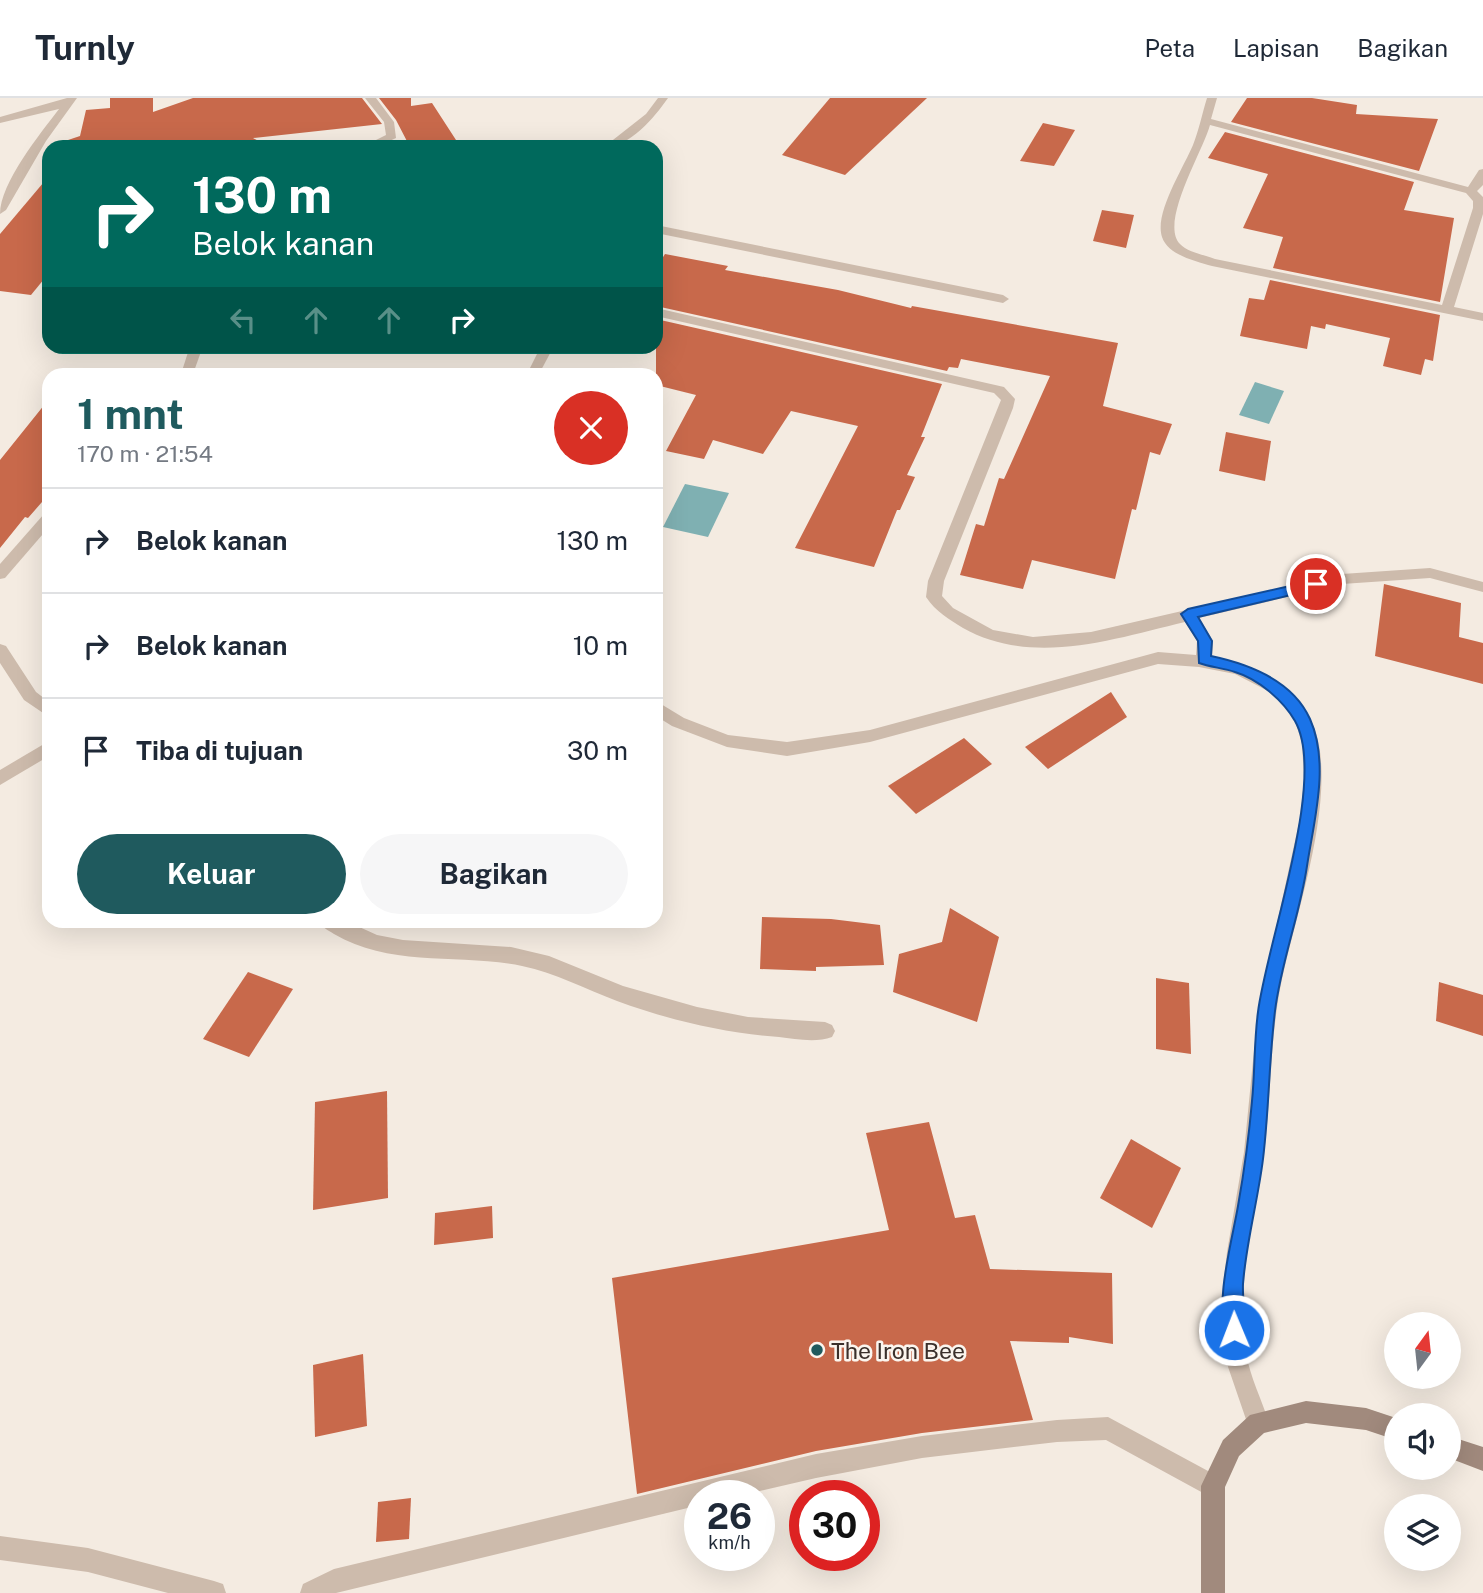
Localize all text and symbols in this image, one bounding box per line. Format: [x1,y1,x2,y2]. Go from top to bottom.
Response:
text: Turnly [35,29,135,67]
text: Peta [1144,34,1195,62]
text: Lapisan [1233,34,1319,62]
text: Bagikan [1357,34,1448,62]
text: 130 m [192,166,332,224]
icon: right [77,168,168,259]
text: Belok kanan [192,225,374,262]
icon: left [224,301,262,339]
icon: ahead [297,301,335,339]
icon: ahead [370,301,408,339]
icon: right [443,301,481,339]
text: 1 mnt [77,389,184,438]
button: close [554,391,628,465]
text: 170 m · 21:54 [77,440,213,467]
icon: right [77,522,115,560]
text: Belok kanan [136,525,287,556]
text: 130 m [556,525,628,556]
pin [1286,554,1346,614]
icon: arrive [1297,565,1335,603]
icon: right [77,627,115,665]
text: Belok kanan [136,630,287,661]
text: 10 m [573,630,628,661]
icon: arrive [77,732,115,770]
text: Tiba di tujuan [136,735,303,766]
text: 30 m [567,735,628,766]
button: Keluar [77,834,346,914]
button: Bagikan [360,834,628,914]
position arrow [1197,1293,1271,1367]
north arrow [1384,1312,1461,1390]
map controls [1384,1312,1461,1571]
place label: The Iron Bee [831,1337,965,1364]
marker: The Iron Bee [809,1342,825,1358]
button: sound [1384,1403,1461,1480]
speed limit sign: 30 [789,1480,880,1571]
button: layers [1384,1494,1461,1571]
text: 26 [707,1496,752,1537]
text: km/h [708,1532,751,1553]

